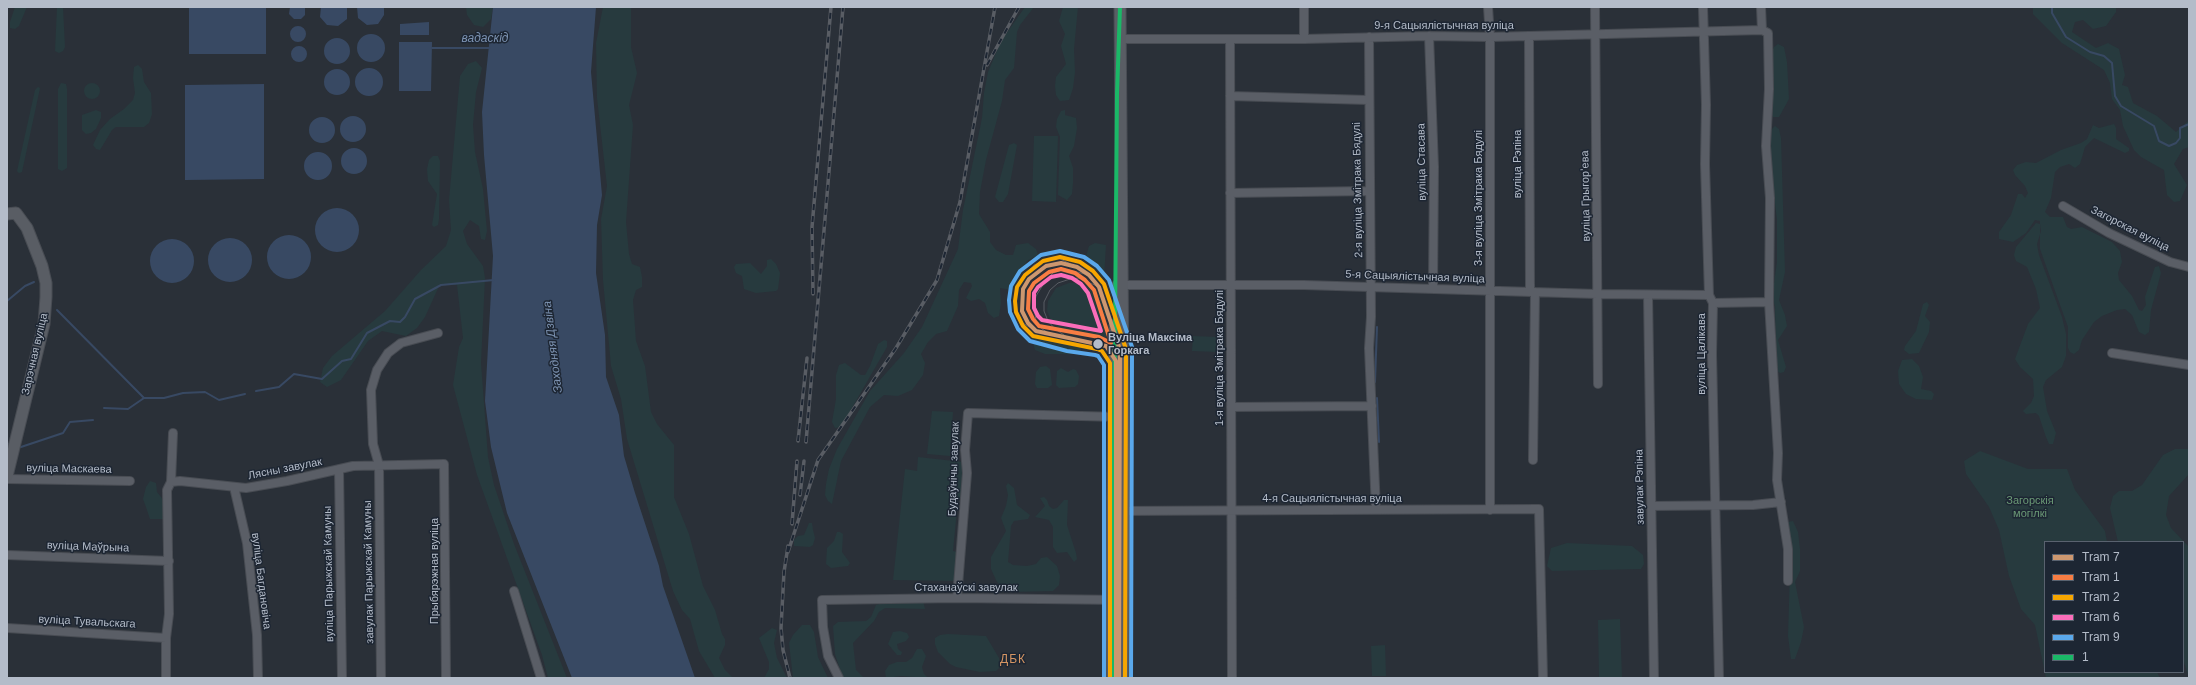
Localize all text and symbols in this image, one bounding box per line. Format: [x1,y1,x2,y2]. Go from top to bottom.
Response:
street label: 9-я Сацыялістычная вуліца [1374,19,1514,33]
water label: вадаскід [462,32,508,46]
street label: 2-я вуліца Змітрака Бядулі [1350,122,1366,258]
street label: вуліца Стасава [1415,123,1429,201]
street label: 3-я вуліца Змітрака Бядулі [1472,130,1486,266]
street label: вуліца Рэпіна [1511,130,1525,198]
street label: вуліца Грыгорʼева [1579,150,1593,242]
street label: Загорская вуліца [2088,203,2172,255]
street label: 5-я Сацыялістычная вуліца [1345,268,1485,286]
street label: 1-я вуліца Змітрака Бядулі [1213,290,1227,426]
water label: Заходняя Дзвіна [540,300,566,394]
street label: Зарэчная вуліца [19,312,51,396]
street label: вуліца Цалікава [1695,313,1709,395]
place label: Вуліца Максіма Горкага [1108,331,1192,357]
marker: Вуліца Максіма Горкага [1091,337,1105,351]
street label: Будаўнічы завулак [946,421,962,517]
street label: завулак Рэпіна [1633,449,1647,525]
street label: Лясны завулак [247,455,323,483]
street label: вуліца Маскаева [26,462,112,476]
street label: 4-я Сацыялістычная вуліца [1262,492,1402,506]
park label: Загорскія могілкі [2006,494,2054,520]
street label: завулак Парыжскай Камуны [361,500,377,644]
street label: вуліца Парыжскай Камуны [321,506,337,642]
street label: Прыбярэжная вуліца [428,518,442,624]
street label: вуліца Багдановіча [249,532,273,630]
street label: вуліца Маўрына [47,539,129,555]
legend [2044,541,2184,673]
text: Tram 7 [2082,550,2120,564]
text: Tram 1 [2082,570,2120,584]
street label: Стаханаўскі завулак [914,581,1018,595]
text: Tram 2 [2082,590,2120,604]
text: Tram 6 [2082,610,2120,624]
street label: вуліца Тувальскага [38,613,136,631]
text: Tram 9 [2082,630,2120,644]
text: 1 [2082,650,2089,664]
district label: ДБК [1000,653,1026,667]

